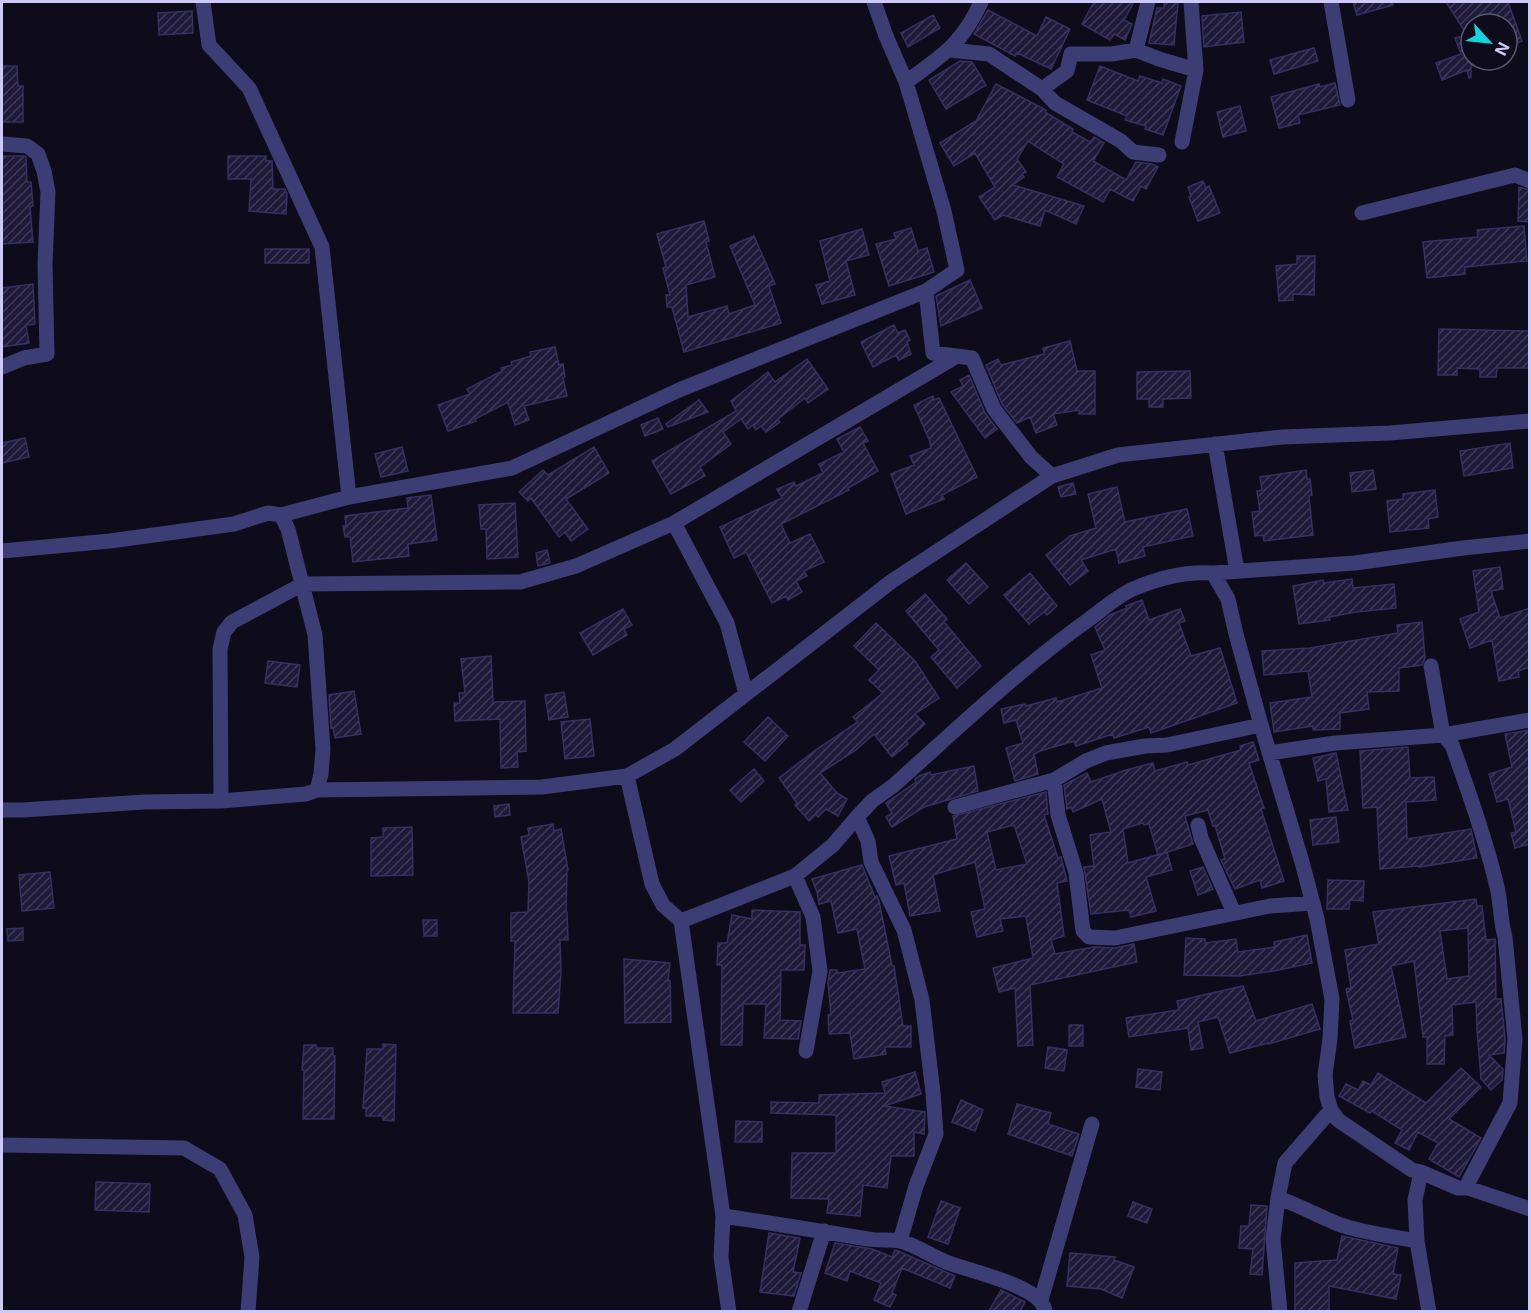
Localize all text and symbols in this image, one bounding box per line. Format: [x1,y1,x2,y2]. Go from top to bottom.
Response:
north arrow [1459,12,1519,72]
text: N [1491,39,1514,59]

